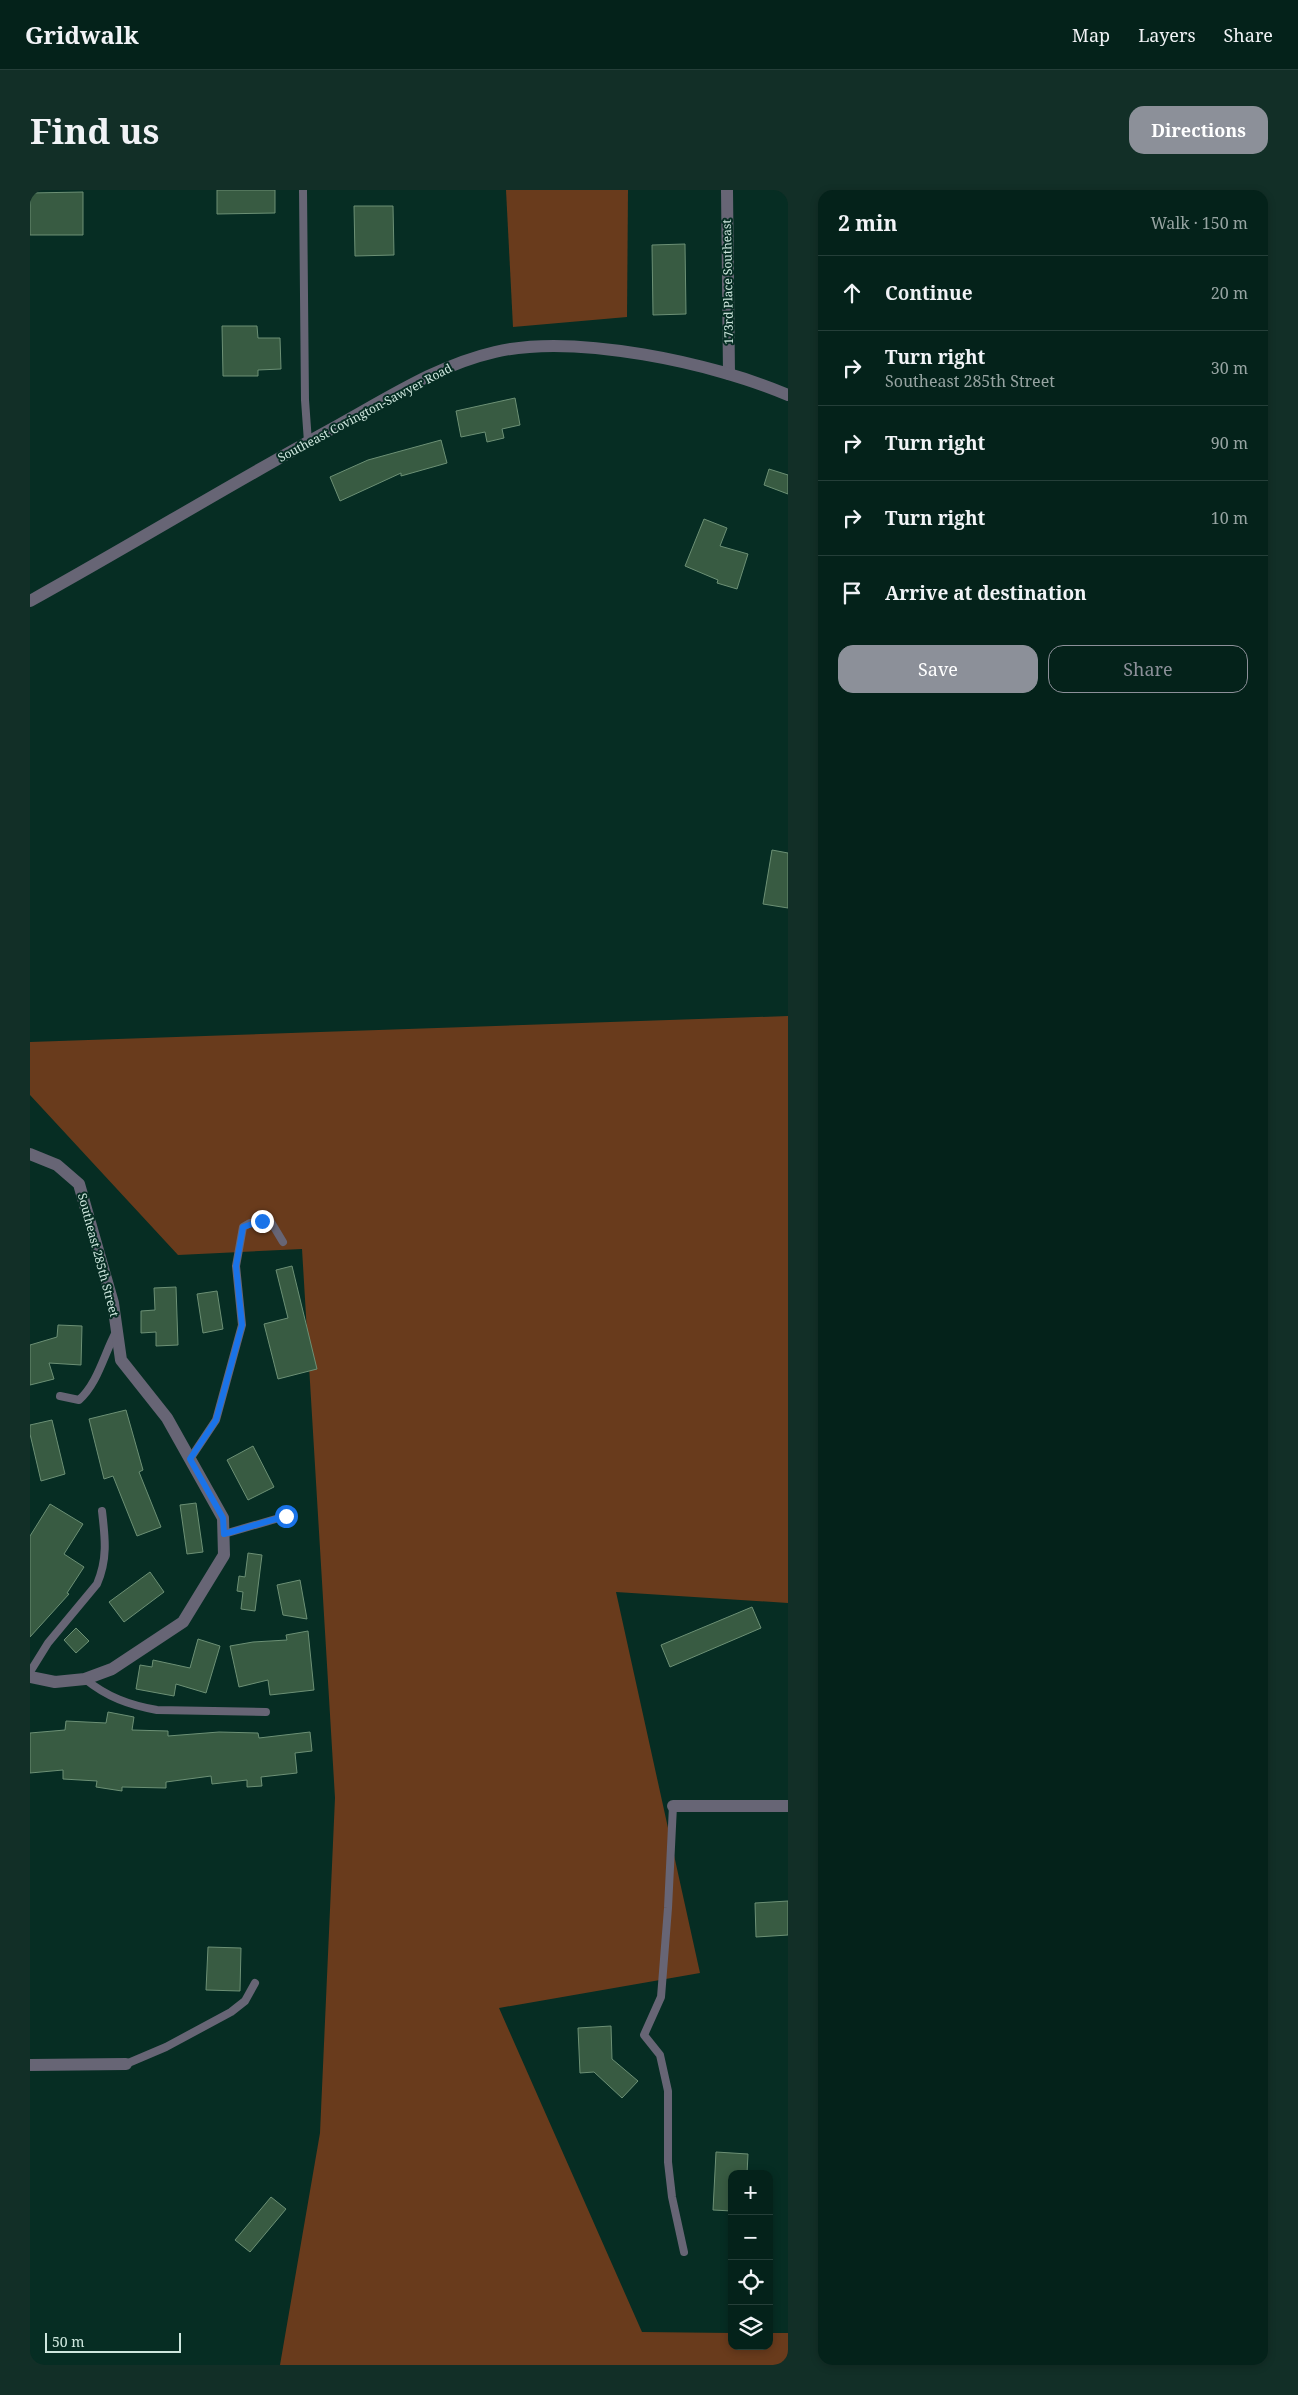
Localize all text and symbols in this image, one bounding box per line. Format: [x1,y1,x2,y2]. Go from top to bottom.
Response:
text: Gridwalk [25,18,139,51]
text: Map [1072,23,1110,47]
text: Layers [1138,23,1196,47]
text: Share [1224,23,1273,47]
button: Directions [1129,106,1268,154]
text: Find us [30,107,159,154]
text: 2 min [838,209,897,237]
text: Walk · 150 m [1151,212,1248,234]
street label: 173rd Place Southeast [718,219,737,345]
icon: ahead [838,279,866,307]
text: Continue [885,280,973,306]
text: 20 m [1211,282,1248,304]
text: Turn right [885,344,985,370]
icon: right [838,354,866,382]
text: 30 m [1211,357,1248,379]
street label: Southeast Covington-Sawyer Road [275,359,456,466]
text: Southeast 285th Street [885,370,1055,392]
icon: right [838,429,866,457]
text: Turn right [885,430,985,456]
text: 90 m [1211,432,1248,454]
icon: right [838,504,866,532]
text: Turn right [885,505,985,531]
text: 10 m [1211,507,1248,529]
icon: arrive [838,579,866,607]
text: Arrive at destination [885,580,1087,606]
button: Save [838,645,1038,693]
button: Share [1048,645,1248,693]
street label: Southeast 285th Street [74,1191,123,1319]
route end [251,1210,274,1233]
route start [275,1505,298,1528]
map controls [728,2170,773,2350]
button: + [728,2170,773,2215]
button: − [728,2215,773,2260]
button: locate [728,2260,773,2305]
button: layers [728,2305,773,2350]
scale bar [45,2330,181,2353]
text: 50 m [52,2332,85,2351]

